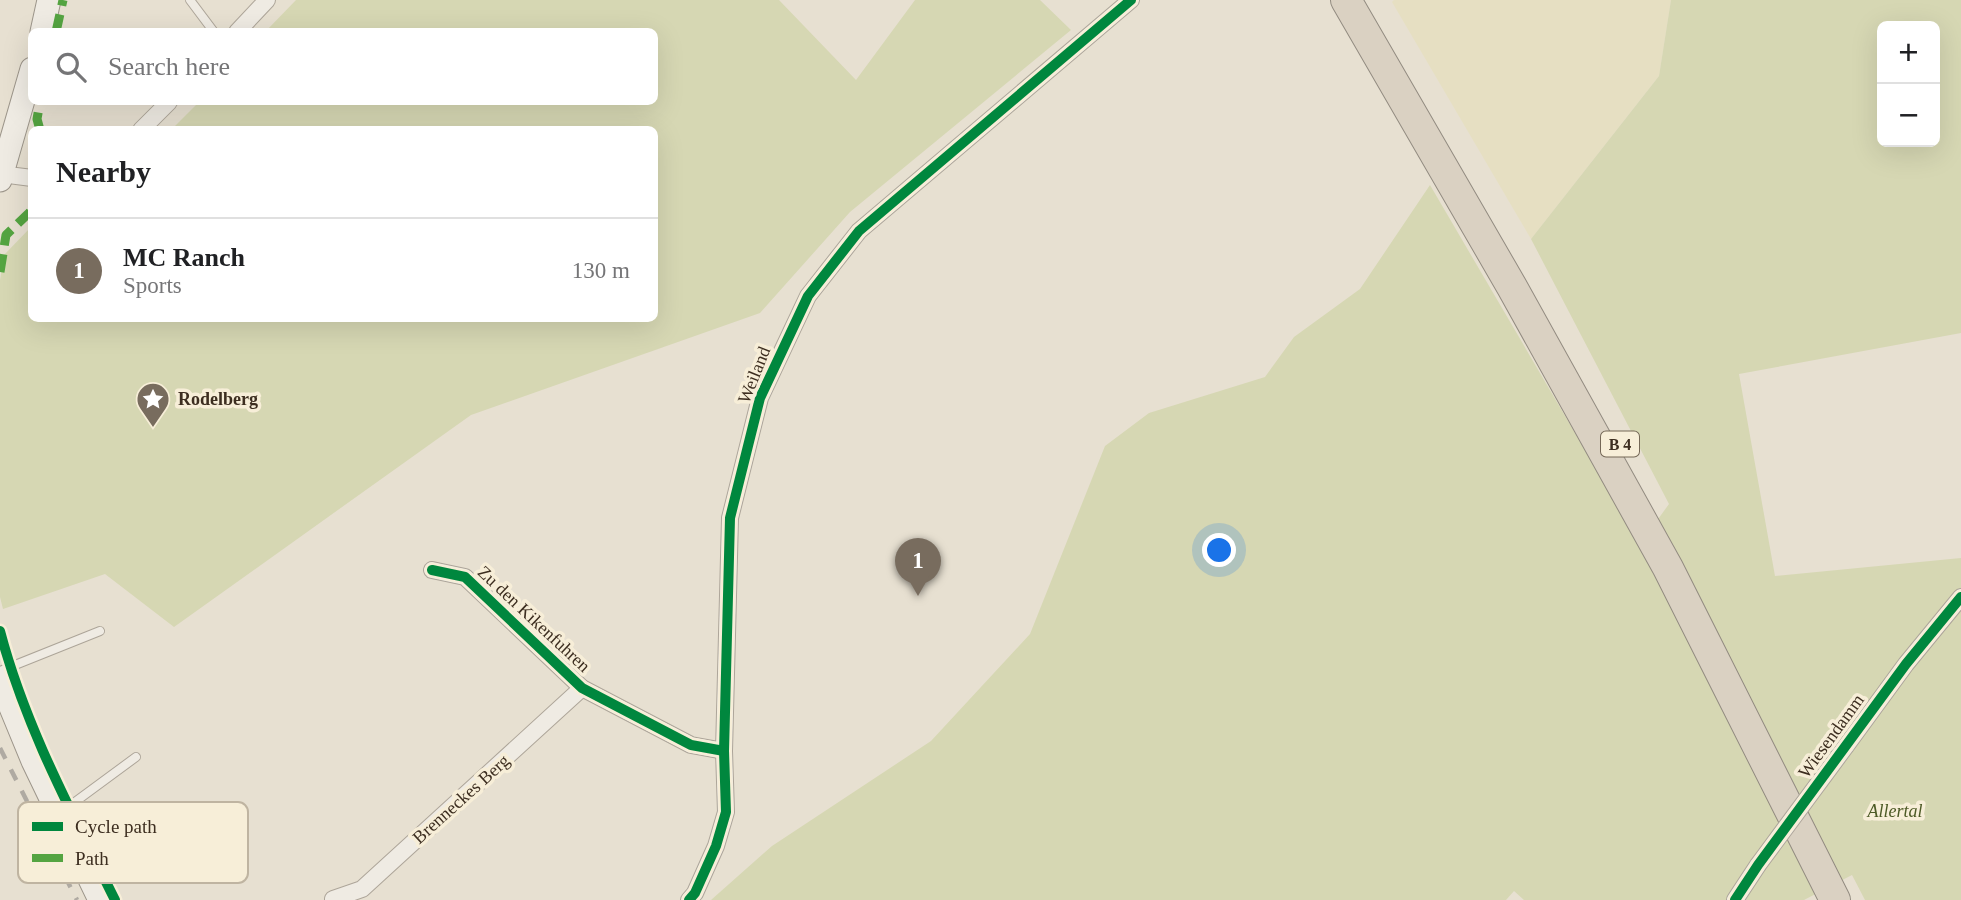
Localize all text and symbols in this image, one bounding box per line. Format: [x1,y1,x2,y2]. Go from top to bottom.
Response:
map controls [1877,21,1940,147]
button: + [1877,21,1940,84]
search box [28,28,658,105]
icon: search [52,48,90,86]
text: Search here [108,52,230,81]
button: − [1877,84,1940,147]
text: Nearby [56,155,151,188]
text: MC Ranch [123,243,245,272]
text: 1 [73,258,85,283]
text: 130 m [572,258,630,283]
text: Sports [123,273,182,298]
street label: Weiland [734,344,774,406]
place icon: Rodelberg [134,380,172,429]
place label: Rodelberg [178,389,258,409]
road number: B 4 [1601,432,1639,457]
your location [1202,533,1236,567]
pin: 1 [895,538,941,596]
street label: Zu den Kikenfuhren [474,562,594,676]
street label: Wiesendamm [1794,690,1868,782]
street label: Brenneckes Berg [409,750,513,848]
park label: Allertal [1867,801,1923,821]
legend [18,802,248,883]
text: Cycle path [75,816,157,837]
text: Path [75,848,109,869]

